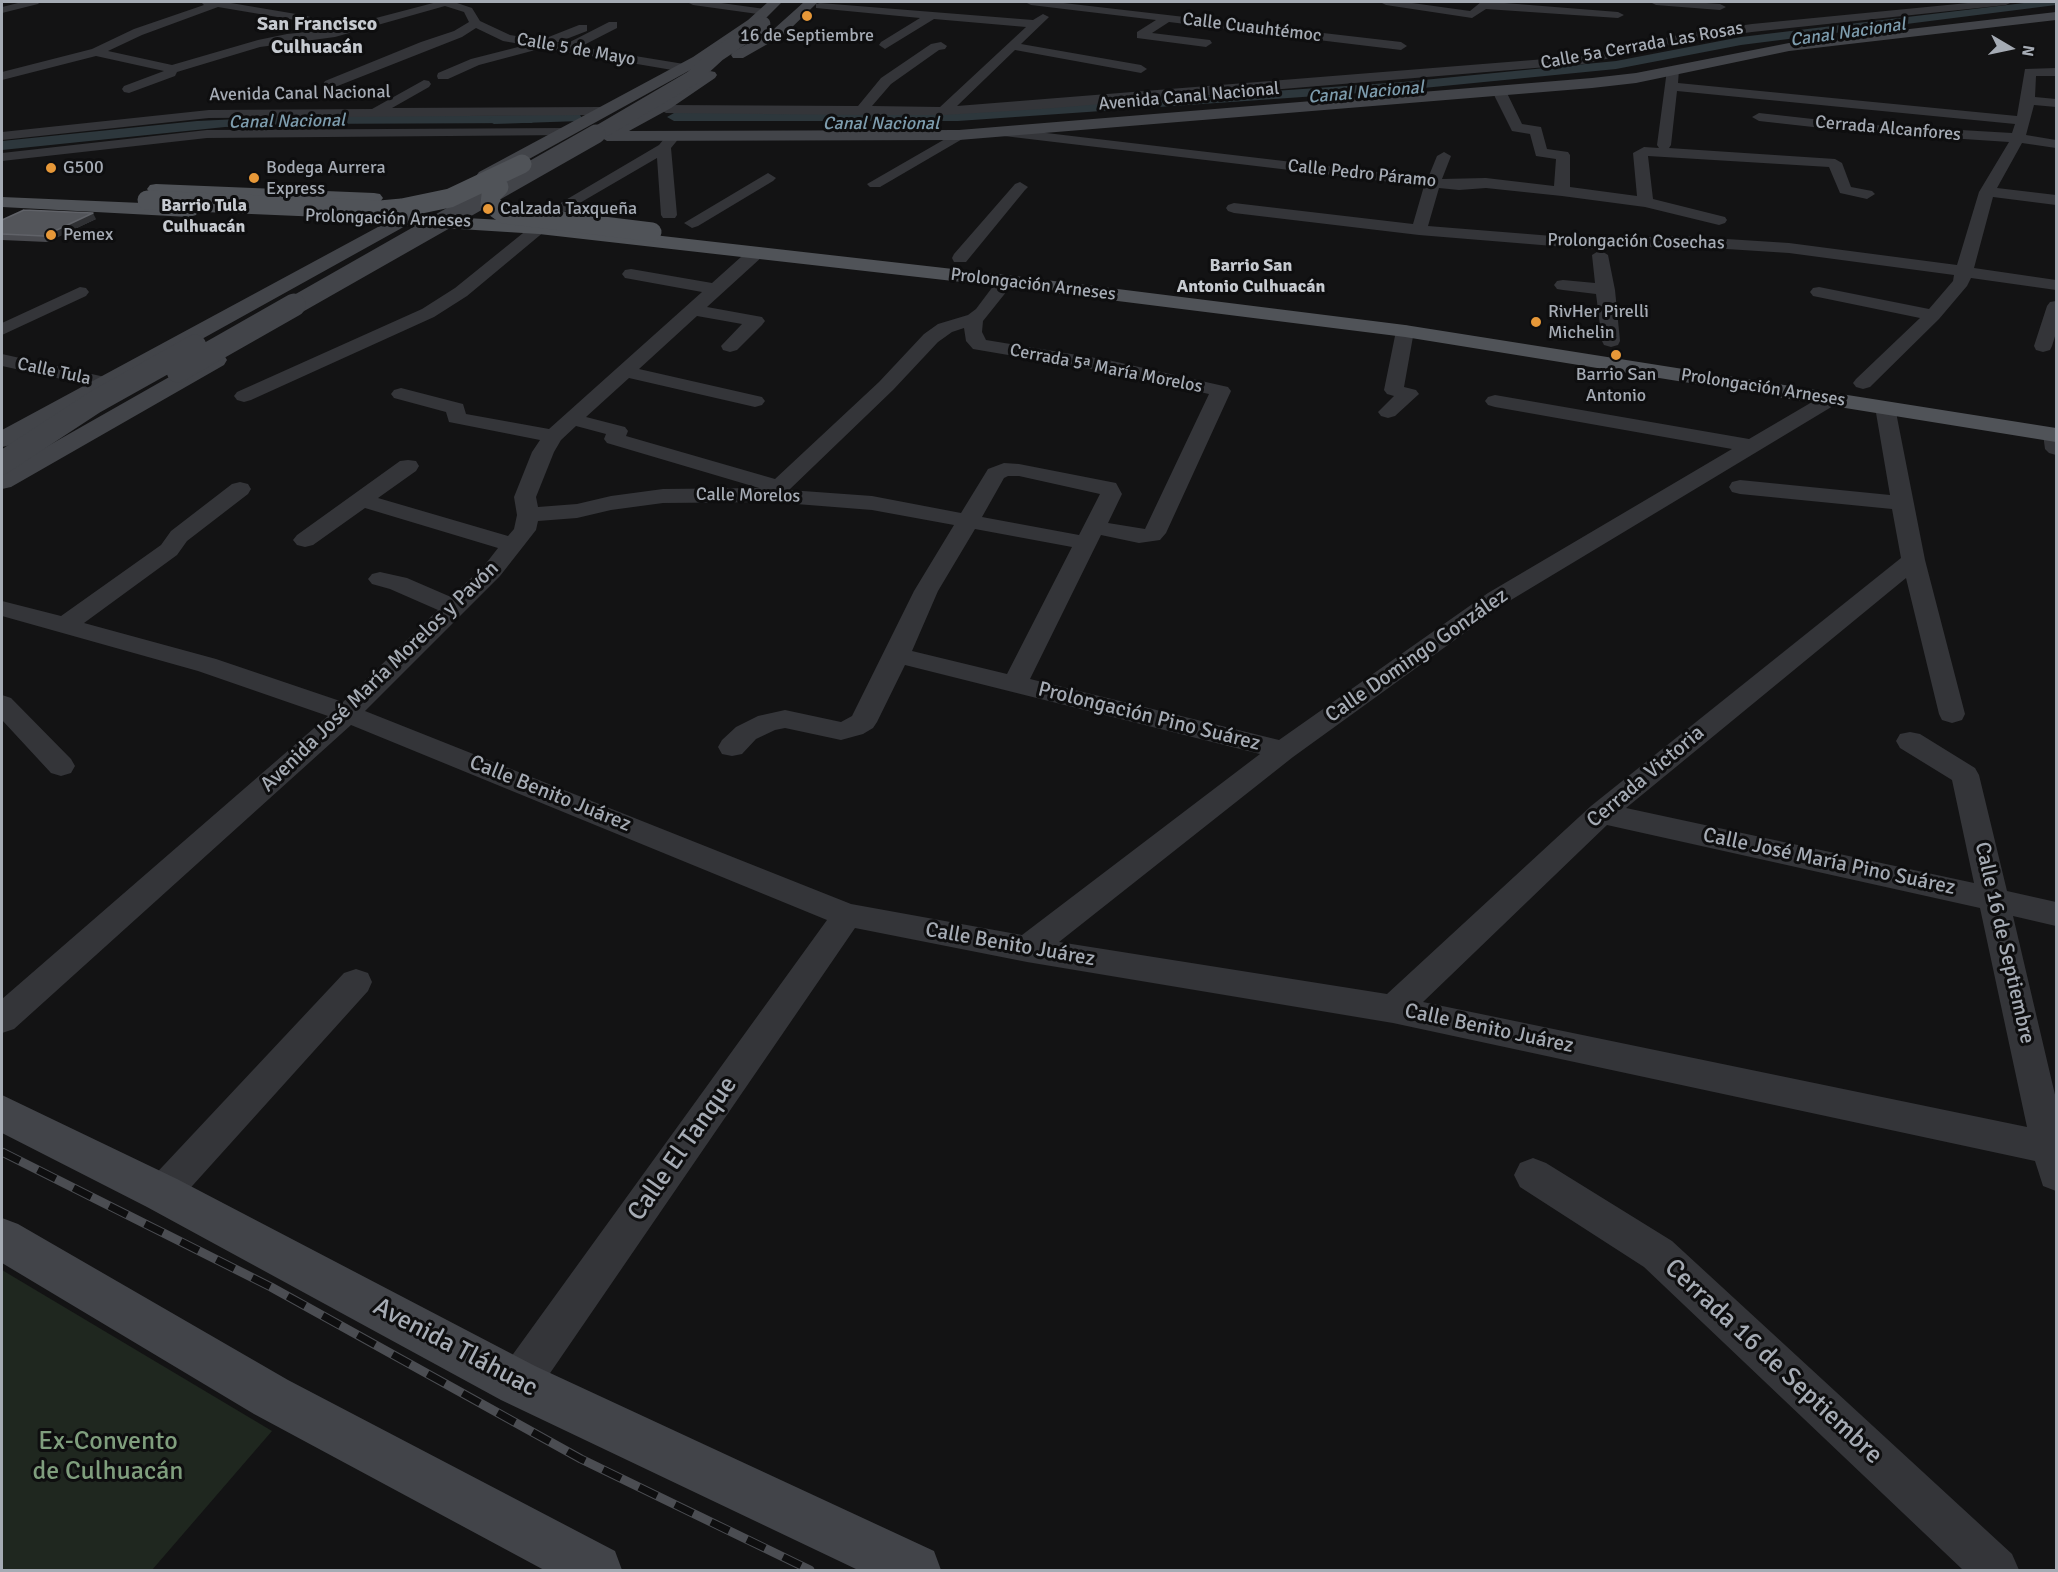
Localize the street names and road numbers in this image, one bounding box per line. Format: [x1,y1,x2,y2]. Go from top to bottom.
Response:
street label: Calle Cuauhtémoc [1181,9,1323,47]
street label: Calle 5a Cerrada Las Rosas [1539,18,1745,74]
street label: Calle 5 de Mayo [515,29,637,71]
street label: Avenida Canal Nacional [1098,78,1280,116]
street label: Avenida Canal Nacional [209,82,391,106]
street label: Cerrada Alcanfores [1814,112,1962,146]
street label: Calle Pedro Páramo [1287,155,1437,193]
street label: Prolongación Arneses [305,205,471,233]
street label: Prolongación Cosechas [1547,230,1725,254]
street label: Prolongación Arneses [949,264,1117,306]
street label: Cerrada 5ª María Morelos [1008,340,1204,398]
street label: Calle Tula [15,354,93,390]
street label: Prolongación Arneses [1679,364,1847,412]
street label: Calle Morelos [696,484,800,508]
street label: Avenida José María Morelos y Pavón [256,556,504,798]
street label: Calle Domingo González [1321,583,1513,729]
street label: Prolongación Pino Suárez [1035,677,1263,757]
street label: Cerrada Victoria [1582,721,1710,833]
street label: Calle Benito Juárez [466,750,634,838]
street label: Calle José María Pino Suárez [1701,823,1957,901]
street label: Calle 16 de Septiembre [1969,840,2039,1046]
street label: Calle Benito Juárez [923,918,1097,972]
street label: Calle Benito Juárez [1402,999,1576,1059]
street label: Calle El Tanque [622,1071,744,1227]
street label: Cerrada 16 de Septiembre [1658,1253,1888,1471]
street label: Avenida Tláhuac [368,1292,542,1404]

